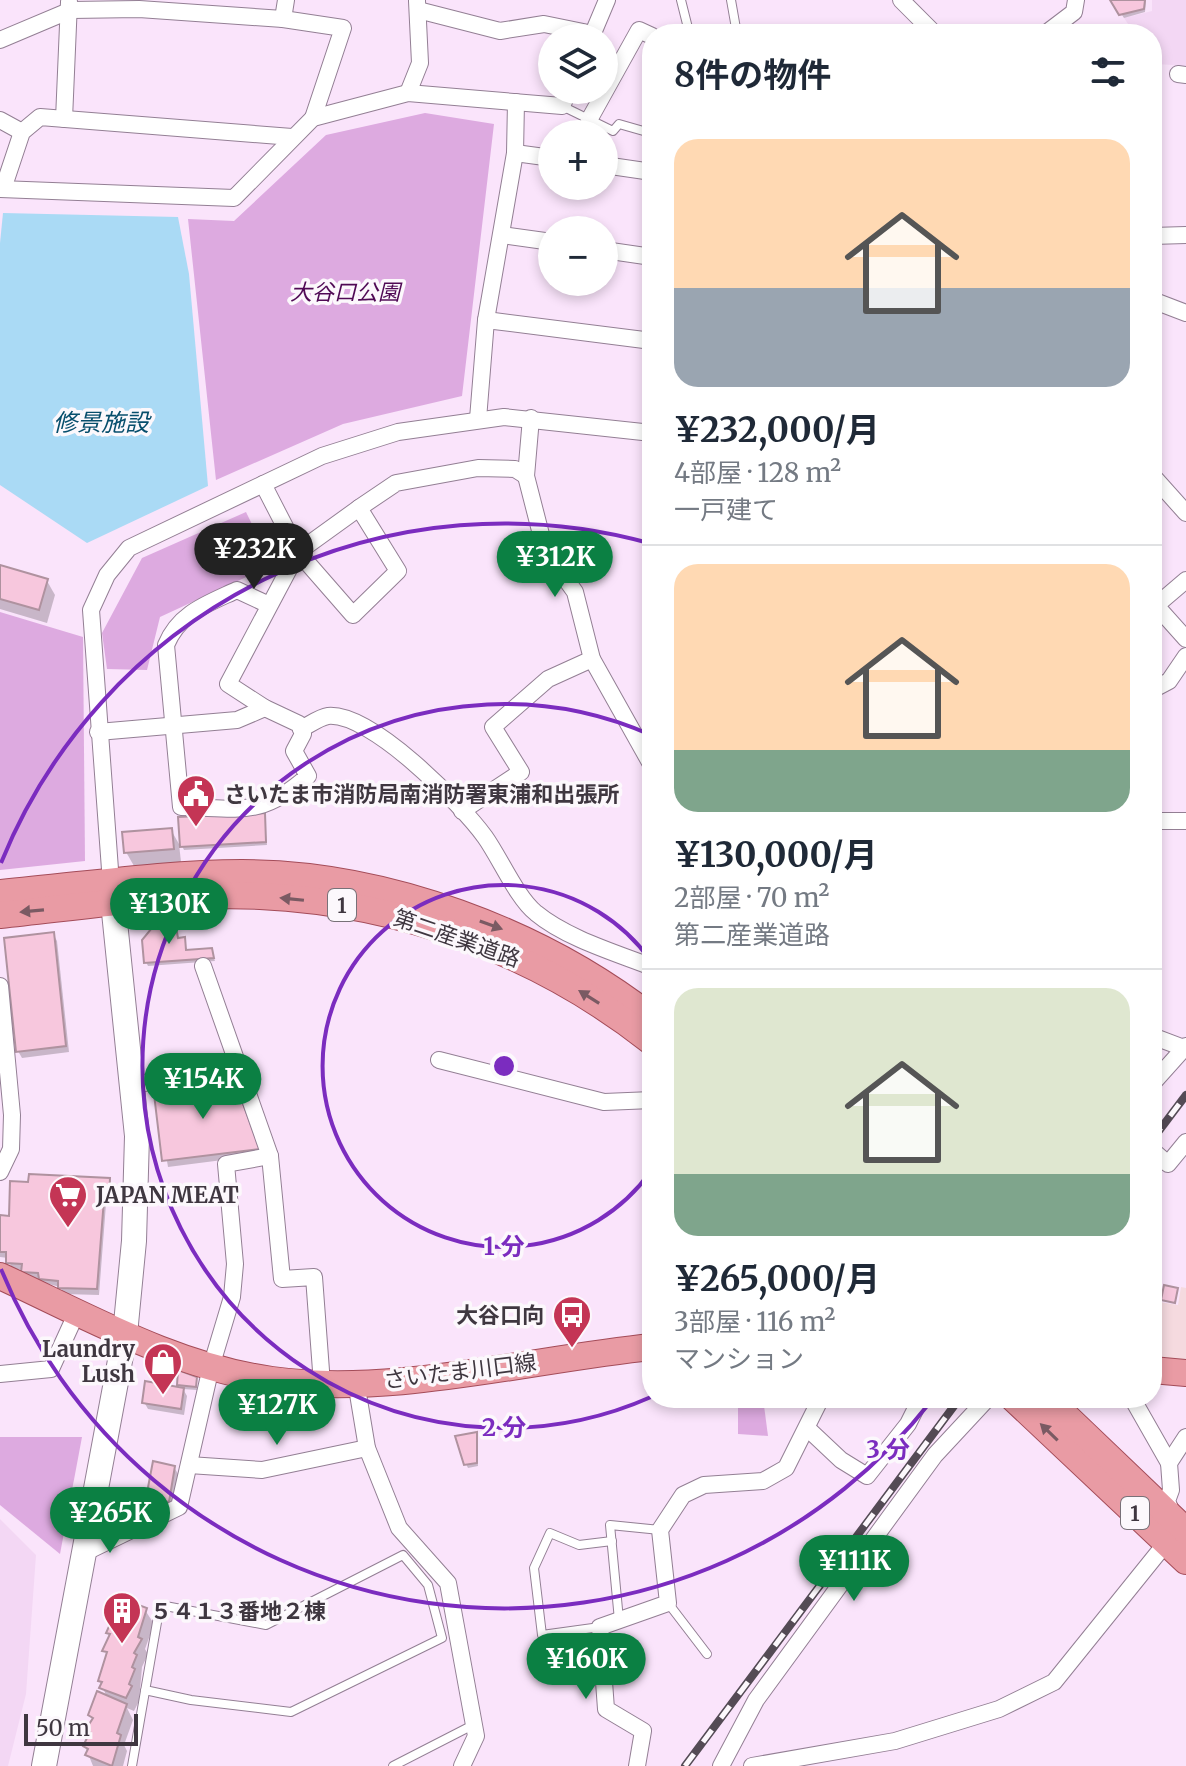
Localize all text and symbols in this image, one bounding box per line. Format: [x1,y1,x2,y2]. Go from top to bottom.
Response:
map controls [538,24,618,296]
button: layers [538,24,618,104]
icon: filters [1086,50,1130,94]
text: 8件の物件 [674,54,831,96]
button: + [538,120,618,200]
icon: home [830,191,974,335]
button: − [538,216,618,296]
park label: 大谷口公園 [290,278,403,306]
water label: 修景施設 [53,407,152,438]
text: ¥232,000/月 [674,409,880,451]
text: 4部屋 · 128 m² [674,456,841,489]
text: 一戸建て [674,493,778,526]
pin: ¥232K [198,523,310,591]
pin: ¥312K [499,531,611,599]
text: ¥232K [212,532,296,565]
text: ¥312K [515,540,595,573]
icon: home [830,616,974,760]
public building icon: さいたま市消防局南消防署東浦和出張所 [175,773,217,828]
place label: さいたま市消防局南消防署東浦和出張所 [224,780,619,808]
text: ¥130,000/月 [674,834,878,876]
pin: ¥130K [113,878,225,946]
text: 2部屋 · 70 m² [674,881,829,914]
text: ¥130K [128,887,210,920]
road number: 1 [328,889,356,921]
one-way arrow [279,893,304,906]
street label: 第二産業道路 [390,903,524,973]
one-way arrow [20,905,45,918]
text: 第二産業道路 [674,918,830,951]
one-way arrow [479,919,503,932]
one-way arrow [578,989,599,1004]
icon: home [830,1040,974,1184]
centre of rings [490,1052,518,1080]
pin: ¥154K [147,1053,259,1121]
text: ¥154K [162,1062,244,1095]
supermarket icon: JAPAN MEAT [47,1174,89,1229]
place label: JAPAN MEAT [95,1181,239,1209]
text: 1 分 [484,1231,524,1262]
text: ¥265,000/月 [674,1258,880,1300]
bus stop icon: 大谷口向 [551,1294,593,1349]
place label: 大谷口向 [456,1301,544,1329]
text: 3部屋 · 116 m² [674,1305,835,1338]
place label: Laundry Lush [42,1335,136,1388]
shop icon: Laundry Lush [142,1341,184,1396]
text: マンション [674,1342,804,1375]
street label: さいたま川口線 [382,1348,538,1394]
pin: ¥127K [221,1379,333,1447]
text: ¥127K [237,1388,317,1421]
text: 2 分 [482,1412,526,1443]
one-way arrow [1039,1423,1058,1441]
text: 3 分 [866,1434,910,1465]
pin: ¥265K [54,1487,166,1555]
text: ¥265K [68,1496,152,1529]
road number: 1 [1121,1497,1149,1529]
pin: ¥111K [798,1535,910,1603]
text: ¥111K [817,1544,891,1577]
building icon: ５４１３番地２棟 [101,1590,143,1645]
place label: ５４１３番地２棟 [150,1597,326,1625]
pin: ¥160K [530,1633,642,1701]
text: ¥160K [545,1642,627,1675]
scale bar [24,1710,138,1746]
text: 50 m [36,1714,90,1742]

